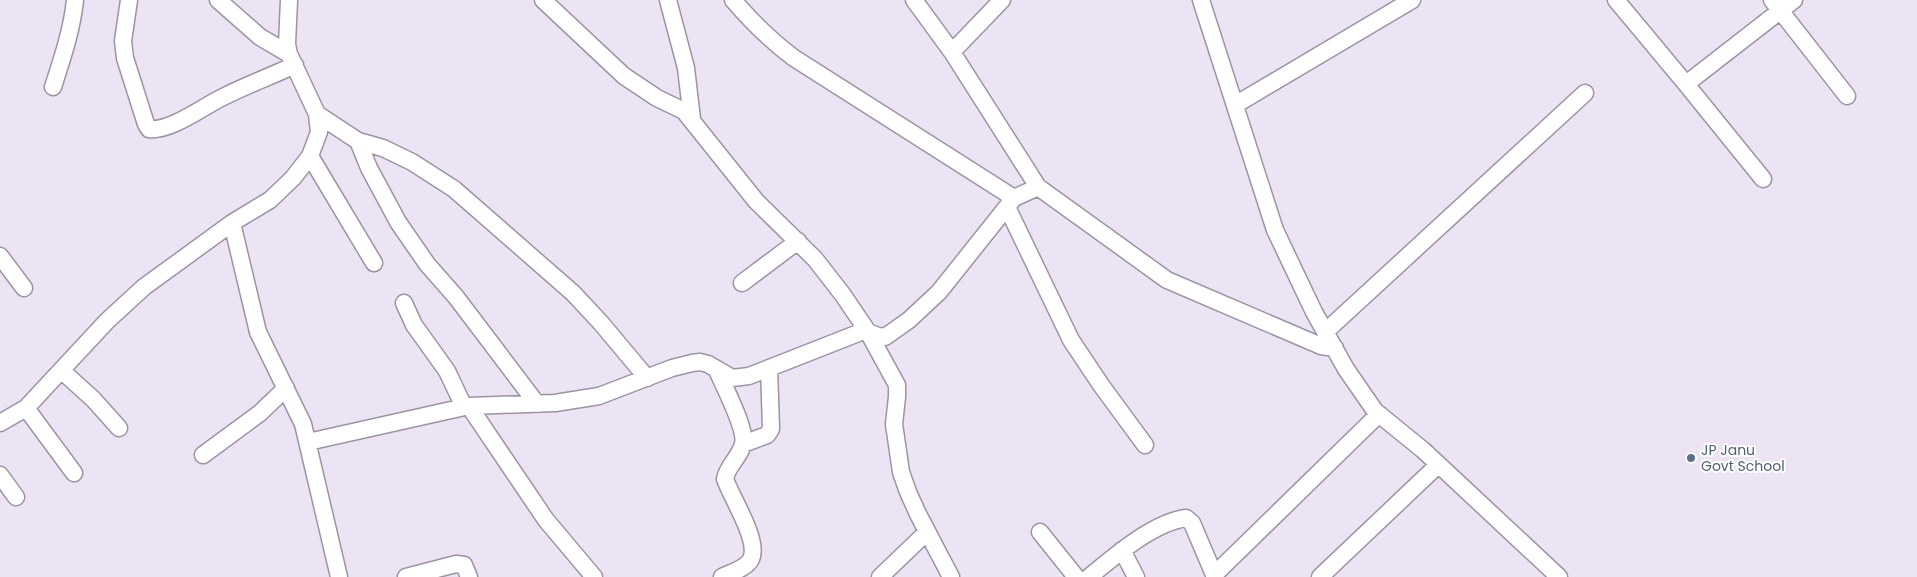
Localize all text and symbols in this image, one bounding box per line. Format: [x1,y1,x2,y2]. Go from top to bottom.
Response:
place label: JP Janu Govt School [1701,440,1785,476]
marker: JP Janu Govt School [1685,452,1697,464]

